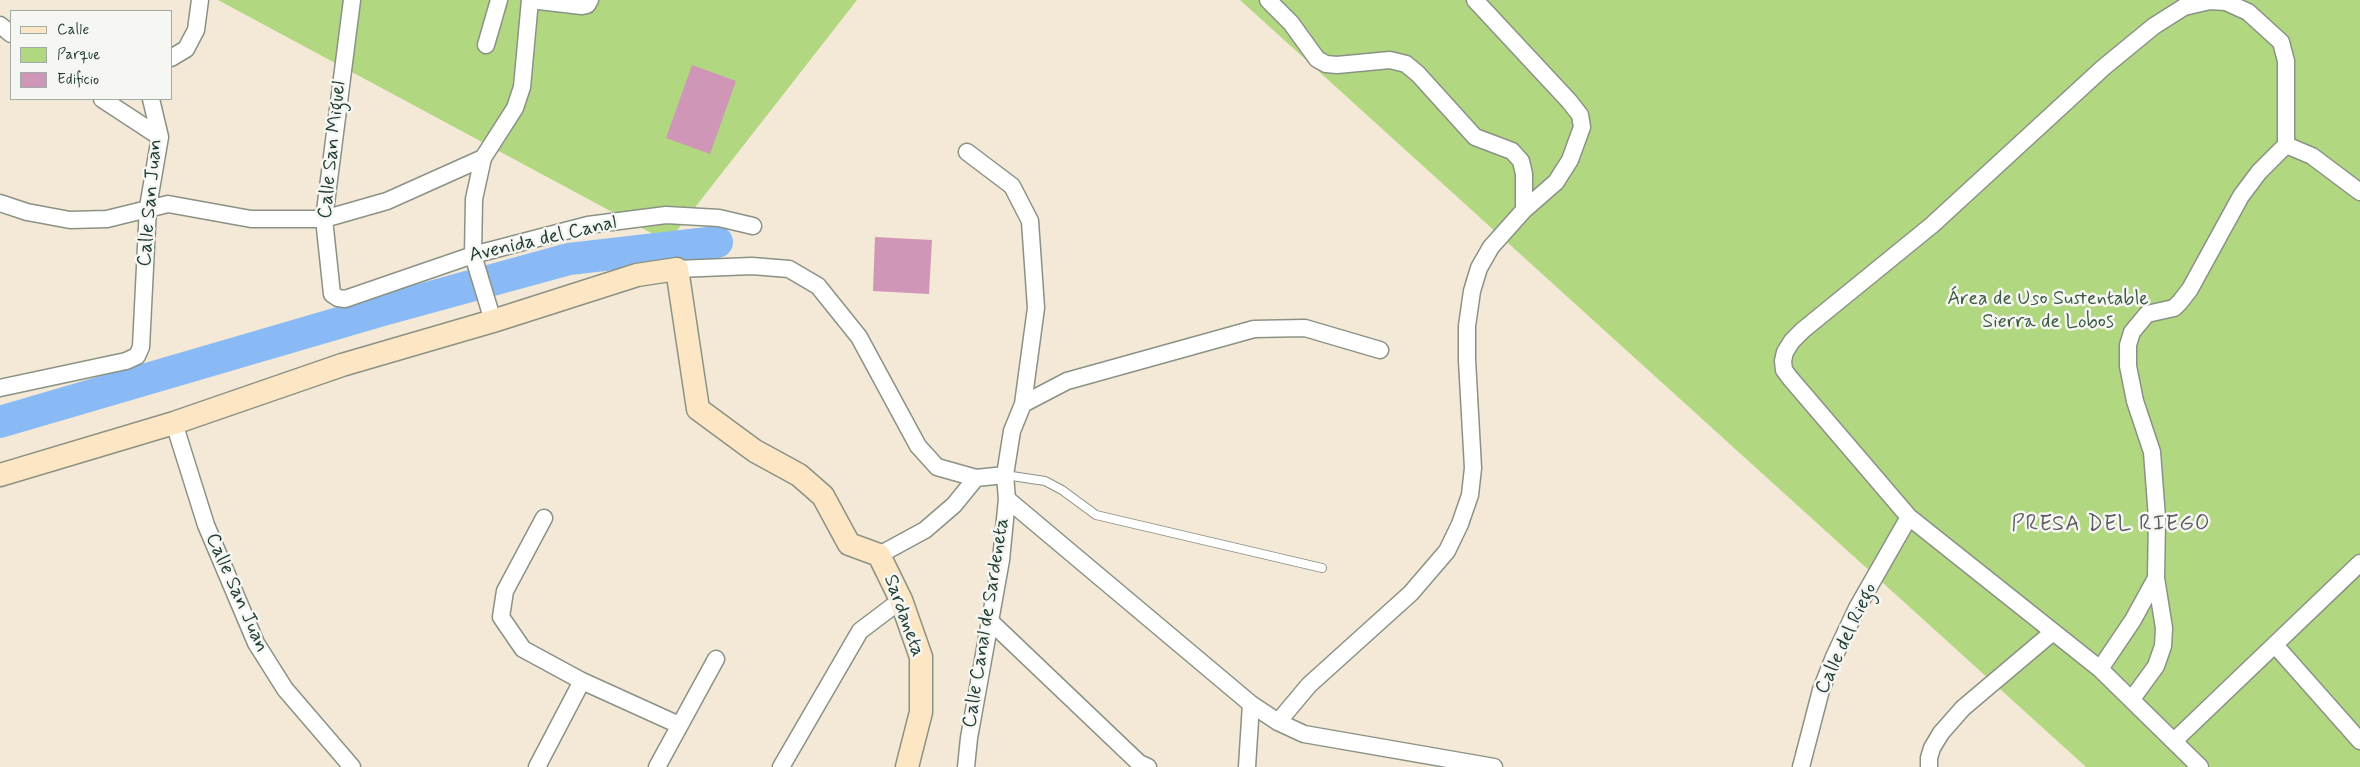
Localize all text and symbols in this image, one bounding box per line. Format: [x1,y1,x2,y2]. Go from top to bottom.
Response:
legend [10,10,172,100]
text: Calle [57,20,89,40]
text: Parque [57,45,100,65]
text: Edificio [57,70,99,90]
street label: Calle San Miguel [314,80,352,220]
street label: Calle San Juan [133,138,169,268]
street label: Avenida del Canal [467,211,619,269]
park label: Área de Uso Sustentable Sierra de Lobos [1947,288,2149,335]
district label: PRESA DEL RIEGO [2010,512,2212,538]
street label: Calle Canal de Sardeneta [959,516,1015,730]
street label: Calle San Juan [199,530,273,656]
street label: Sardaneta [877,572,929,660]
street label: Calle del Riego [1811,580,1883,698]

